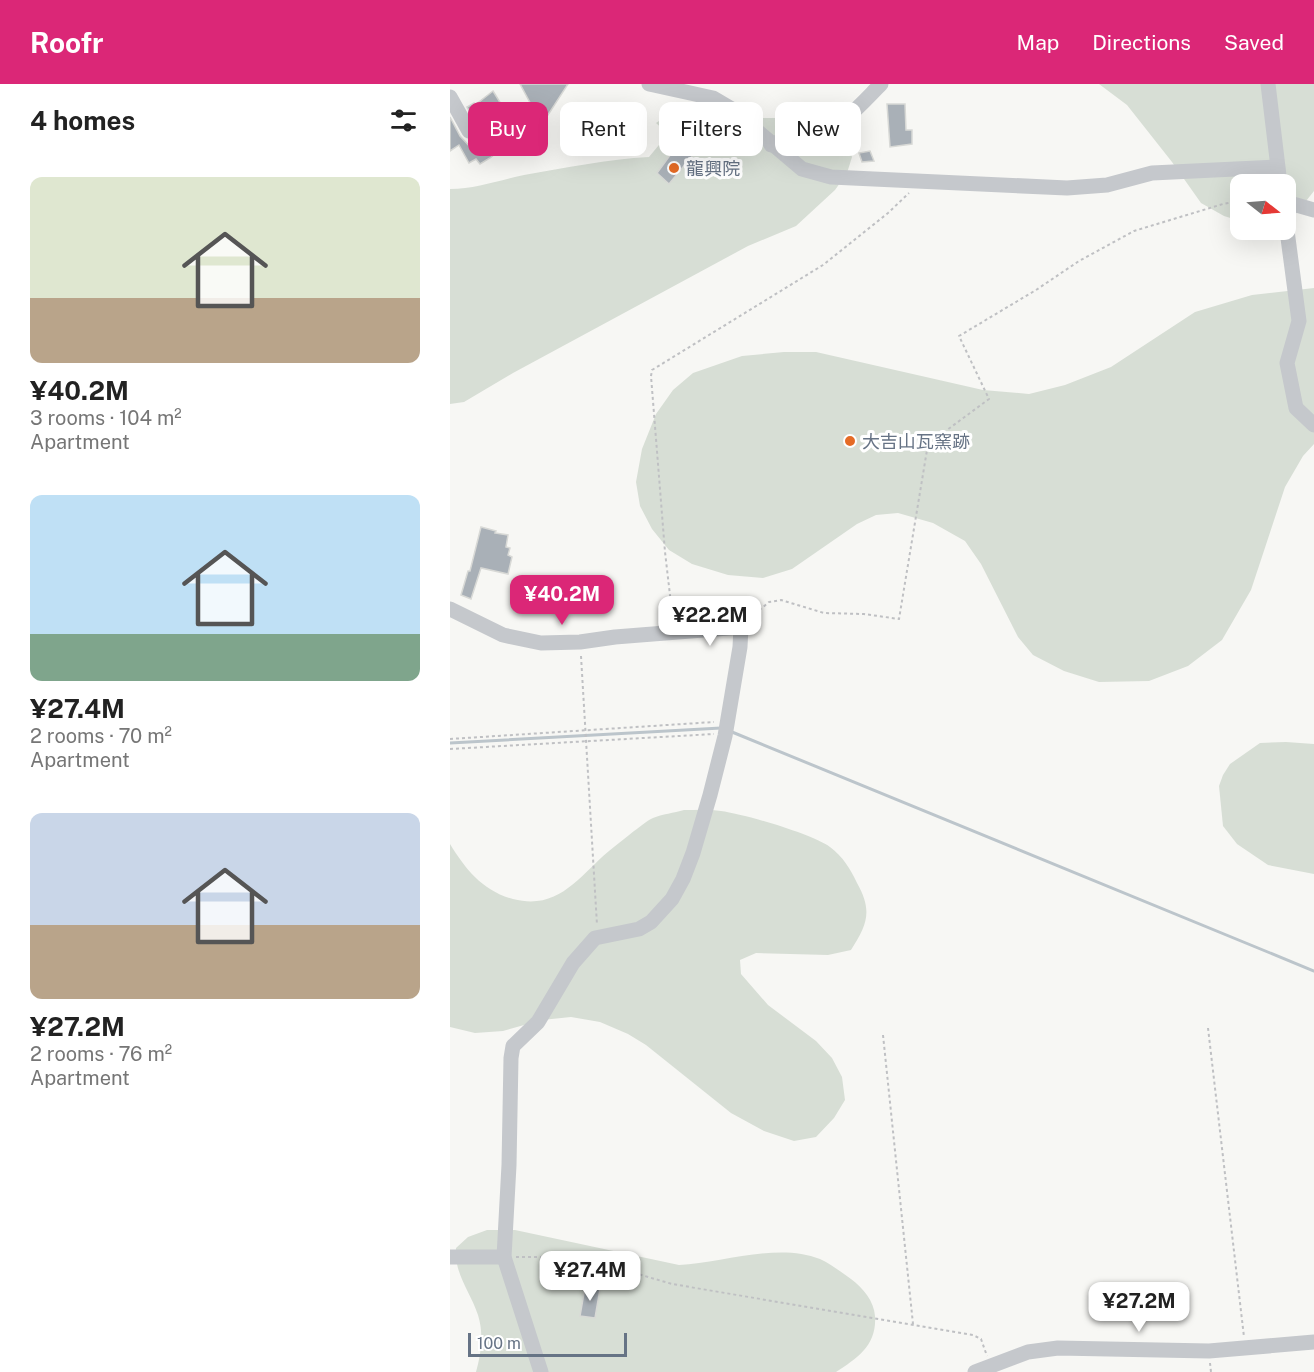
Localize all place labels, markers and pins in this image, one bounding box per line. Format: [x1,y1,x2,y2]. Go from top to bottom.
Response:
place label: 龍興院 [686,158,740,179]
marker: 龍興院 [667,161,681,175]
place label: 大吉山瓦窯跡 [862,431,970,452]
marker: 大吉山瓦窯跡 [843,434,857,448]
pin: ¥40.2M [513,575,611,626]
pin: ¥22.2M [661,596,759,647]
pin: ¥27.4M [541,1251,639,1302]
pin: ¥27.2M [1090,1282,1188,1333]

